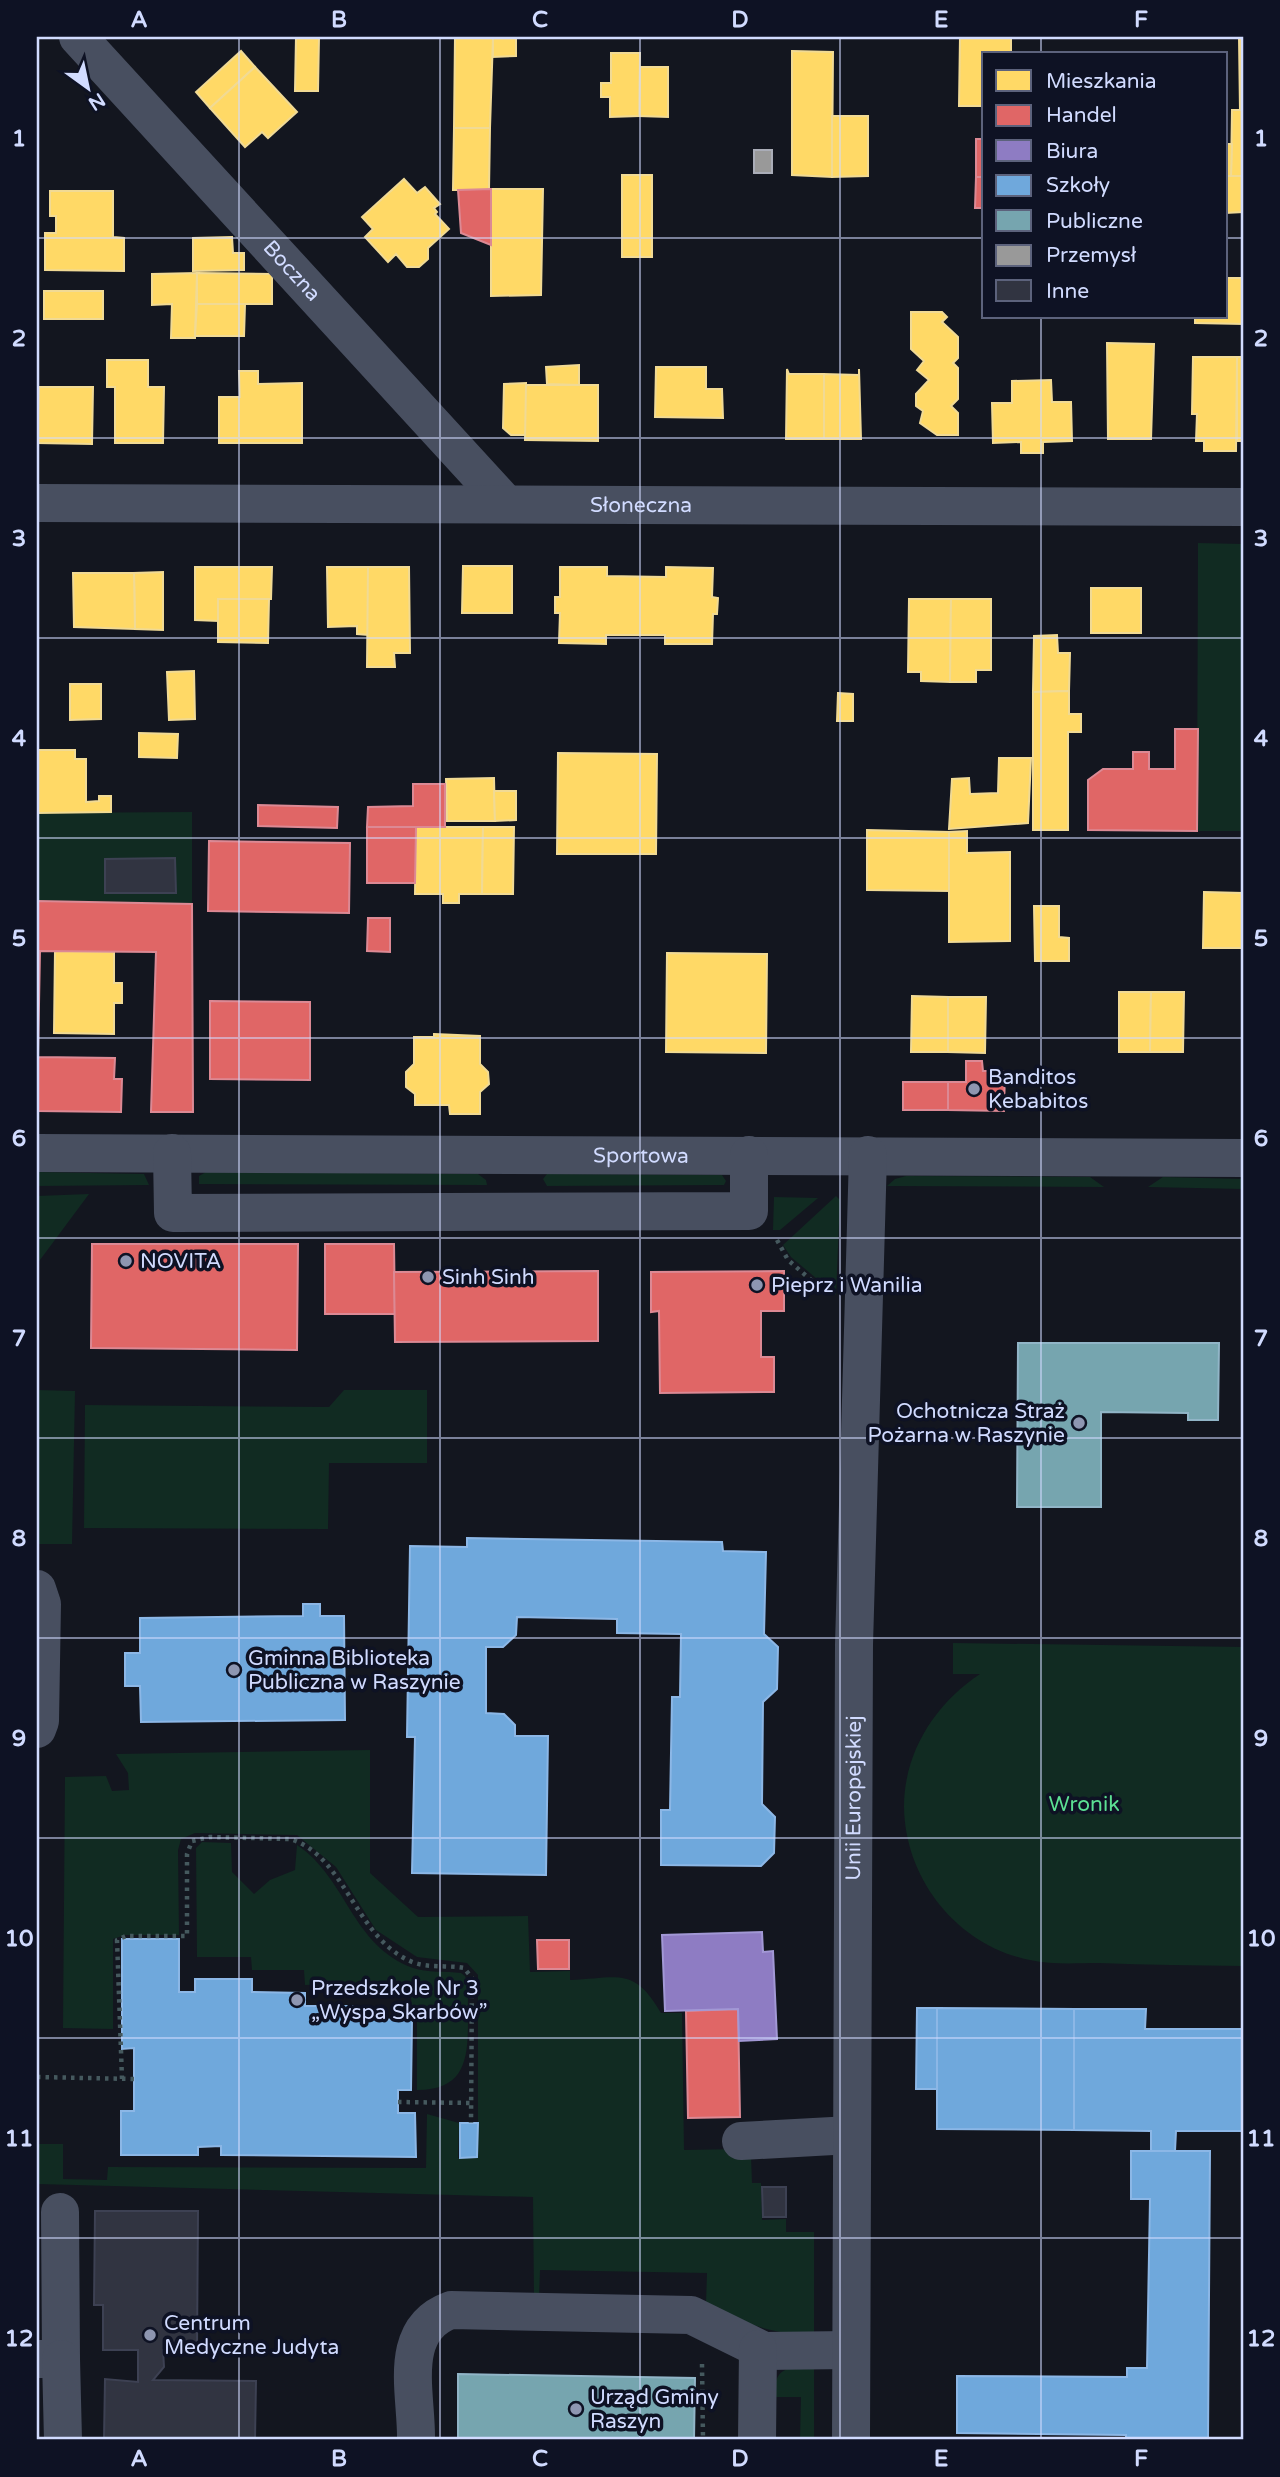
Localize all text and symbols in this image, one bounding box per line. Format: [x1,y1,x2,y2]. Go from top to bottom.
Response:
text: A [130,6,148,34]
text: B [331,6,347,34]
text: C [532,6,548,34]
text: D [731,6,749,34]
text: E [934,6,948,34]
text: F [1134,6,1148,34]
north arrow [52,52,122,122]
legend [982,52,1228,318]
text: Mieszkania [1046,69,1157,94]
text: N [84,88,109,115]
text: Handel [1046,103,1117,128]
text: 1 [12,125,26,153]
text: 1 [1254,125,1268,153]
text: Biura [1046,139,1098,164]
text: Szkoły [1046,173,1110,198]
text: Publiczne [1046,209,1143,234]
street label: Boczna [258,235,326,307]
text: Przemysł [1046,243,1137,268]
text: Inne [1046,279,1089,304]
text: 2 [12,325,26,353]
text: 2 [1254,325,1268,353]
street label: Słoneczna [590,493,692,518]
text: 3 [12,525,26,553]
text: 3 [1254,525,1268,553]
text: 4 [12,725,27,753]
text: 4 [1254,725,1269,753]
text: 5 [12,925,26,953]
text: 5 [1254,925,1268,953]
place label: Banditos Kebabitos [988,1065,1088,1114]
marker: Banditos Kebabitos [966,1081,982,1097]
text: 6 [12,1125,26,1153]
text: 6 [1254,1125,1268,1153]
street label: Sportowa [593,1143,689,1169]
place label: NOVITA [140,1249,221,1274]
marker: NOVITA [118,1253,134,1269]
place label: Sinh Sinh [442,1265,535,1290]
marker: Sinh Sinh [420,1269,436,1285]
place label: Pieprz i Wanilia [771,1273,922,1298]
marker: Pieprz i Wanilia [749,1277,765,1293]
text: 7 [12,1325,26,1353]
text: 7 [1254,1325,1268,1353]
place label: Ochotnicza Straż Pożarna w Raszynie [867,1399,1065,1448]
marker: Ochotnicza Straż Pożarna w Raszynie [1071,1415,1087,1431]
text: 8 [12,1525,26,1553]
text: 8 [1254,1525,1268,1553]
place label: Gminna Biblioteka Publiczna w Raszynie [248,1646,461,1695]
marker: Gminna Biblioteka Publiczna w Raszynie [226,1662,242,1678]
street label: Unii Europejskiej [841,1715,867,1881]
text: 9 [12,1725,26,1753]
text: 9 [1254,1725,1268,1753]
park label: Wronik [1048,1792,1120,1817]
text: 10 [5,1925,33,1953]
text: 10 [1247,1925,1275,1953]
place label: Przedszkole Nr 3 „Wyspa Skarbów” [311,1976,487,2025]
marker: Przedszkole Nr 3 „Wyspa Skarbów” [289,1992,305,2008]
text: 11 [5,2125,33,2153]
text: 11 [1247,2125,1275,2153]
place label: Centrum Medyczne Judyta [164,2311,339,2360]
text: 12 [5,2325,33,2353]
text: 12 [1247,2325,1275,2353]
marker: Centrum Medyczne Judyta [142,2327,158,2343]
place label: Urząd Gminy Raszyn [590,2385,719,2434]
marker: Urząd Gminy Raszyn [568,2401,584,2417]
text: A [130,2445,148,2473]
text: B [331,2445,347,2473]
text: C [532,2445,548,2473]
text: D [731,2445,749,2473]
text: E [934,2445,948,2473]
text: F [1134,2445,1148,2473]

